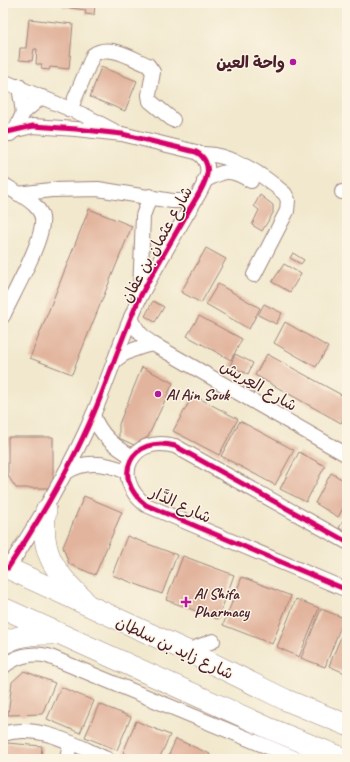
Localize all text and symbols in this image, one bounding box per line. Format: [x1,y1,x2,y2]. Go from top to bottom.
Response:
place label: واحة العين [216,53,285,73]
marker: واحة العين [288,57,298,67]
street label: شارع عثمان بن عفان [117,183,198,307]
street label: شارع العِريش [216,356,300,417]
place label: Al Ain Souk [166,385,231,405]
marker: Al Ain Souk [153,389,163,399]
street label: شارع الدَّار [145,481,214,529]
place label: Al Shifa Pharmacy [194,584,251,622]
marker: Al Shifa Pharmacy [181,597,191,607]
street label: شارع زايد بن سلطان [112,612,237,685]

